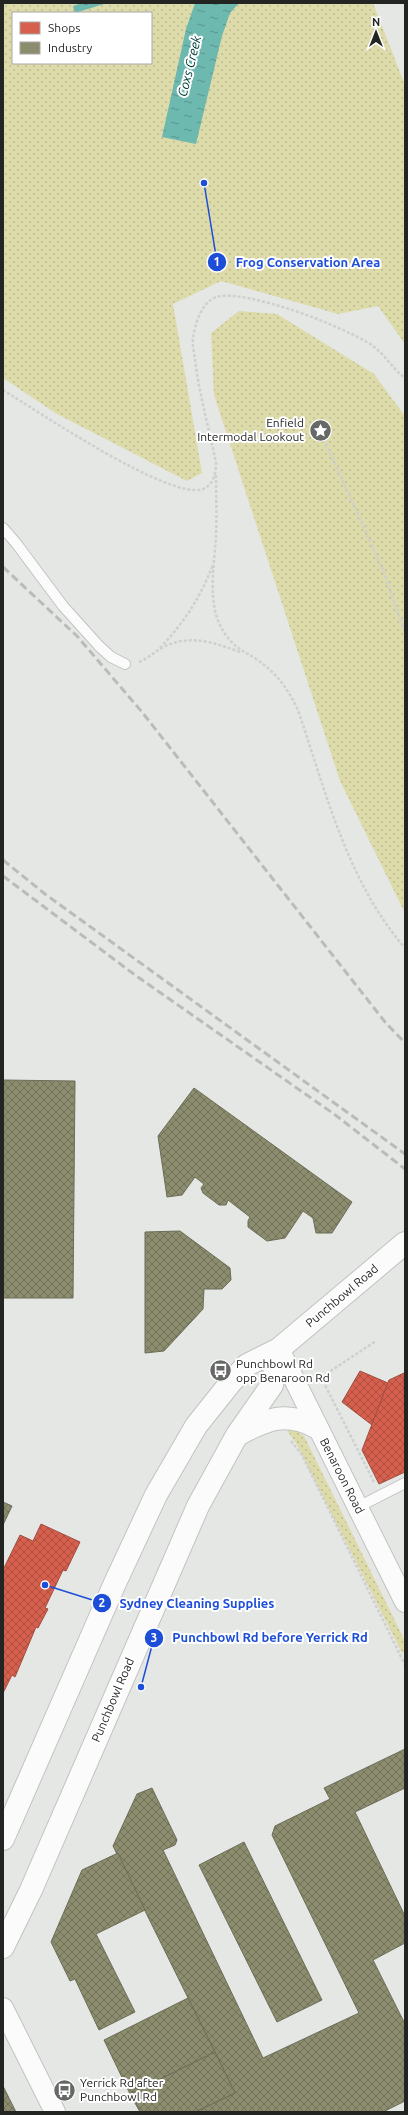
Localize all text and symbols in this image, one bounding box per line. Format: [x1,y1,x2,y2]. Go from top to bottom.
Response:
legend [12,12,152,64]
north arrow [356,12,396,52]
text: N [372,16,380,28]
text: Shops [48,21,80,34]
water label: Coxs Creek [175,34,203,98]
text: Industry [48,41,93,54]
callout: Frog Conservation Area [207,250,388,275]
text: 1 [214,255,220,268]
text: Frog Conservation Area [236,255,380,269]
place label: Enfield Intermodal Lookout [197,416,304,443]
place icon: Enfield Intermodal Lookout [307,417,333,443]
street label: Punchbowl Road [303,1262,380,1330]
place label: Punchbowl Rd opp Benaroon Rd [236,1357,330,1384]
bus stop icon: Punchbowl Rd opp Benaroon Rd [208,1358,234,1384]
street label: Benaroon Road [318,1436,367,1516]
callout: Sydney Cleaning Supplies [92,1591,283,1616]
text: 2 [99,1596,106,1609]
text: Sydney Cleaning Supplies [120,1596,274,1610]
callout: Punchbowl Rd before Yerrick Rd [144,1625,375,1650]
text: Punchbowl Rd before Yerrick Rd [172,1630,368,1644]
text: 3 [151,1631,157,1644]
street label: Punchbowl Road [89,1656,136,1744]
place label: Yerrick Rd after Punchbowl Rd [80,2076,164,2103]
bus stop icon: Yerrick Rd after Punchbowl Rd [51,2077,77,2103]

